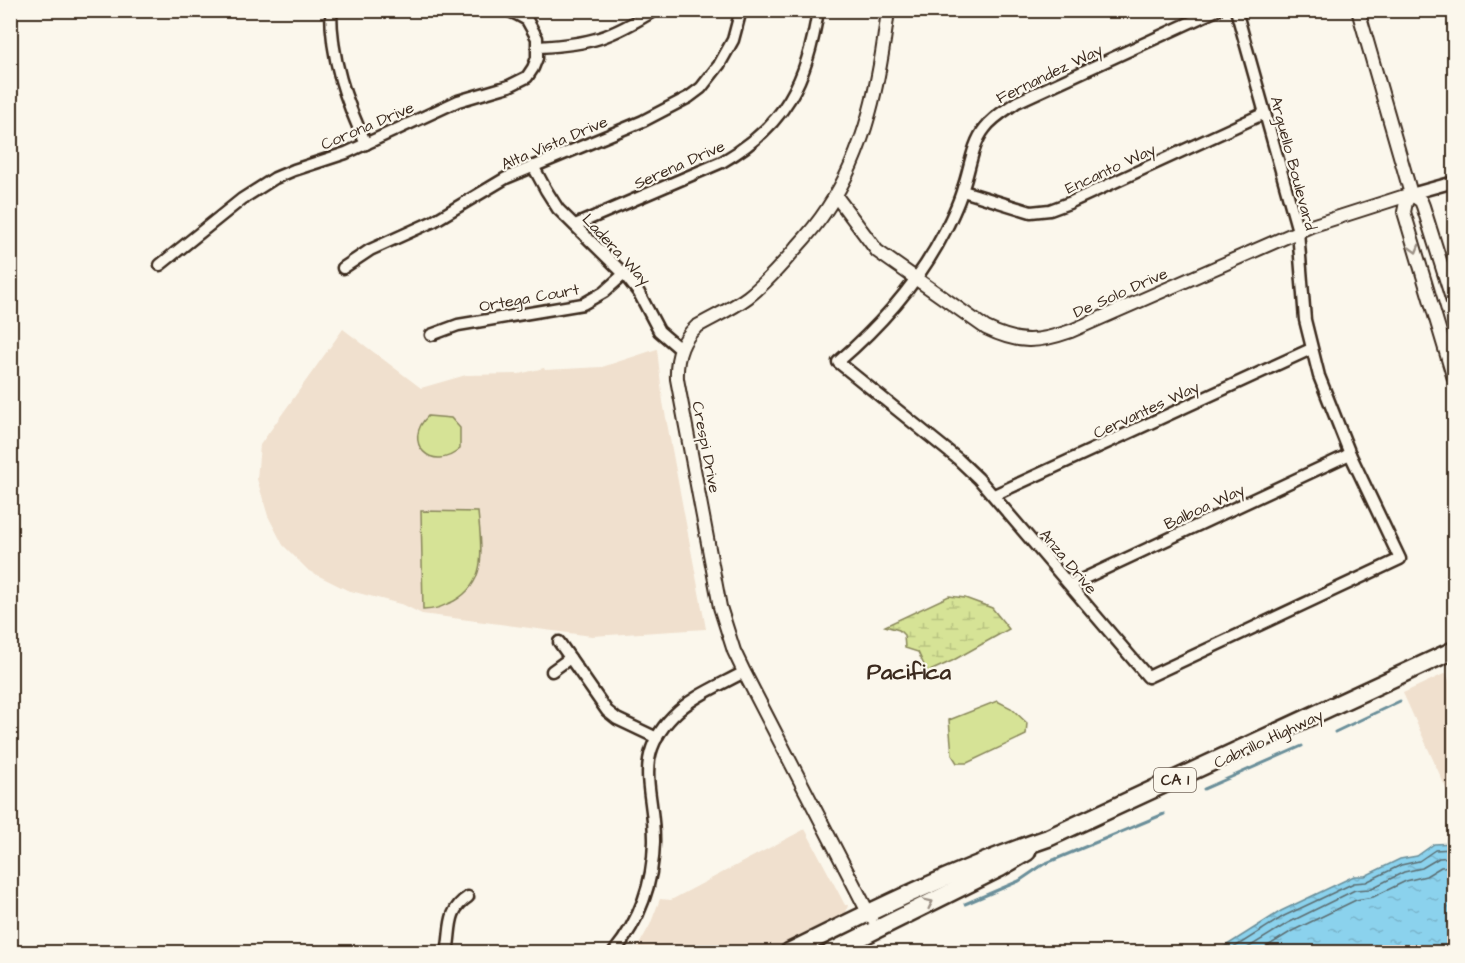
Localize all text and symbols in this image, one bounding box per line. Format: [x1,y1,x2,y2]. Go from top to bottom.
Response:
street label: Fernandez Way [993,39,1107,110]
street label: Arguello Boulevard [1264,94,1321,233]
street label: Corona Drive [317,96,418,155]
street label: Alta Vista Drive [498,110,611,175]
street label: Serena Drive [630,135,729,195]
street label: Encanto Way [1062,138,1160,200]
street label: Ladera Way [576,209,656,291]
one-way arrow [1408,243,1420,254]
street label: De Solo Drive [1070,262,1171,324]
street label: Ortega Court [477,278,582,319]
street label: Cervantes Way [1090,376,1204,445]
street label: Crespi Drive [686,399,726,495]
street label: Balboa Way [1161,479,1249,536]
street label: Anza Drive [1034,524,1102,599]
district label: Pacifica [867,657,952,688]
street label: Cabrillo Highway [1210,704,1327,775]
road number: CA 1 [1154,768,1196,792]
one-way arrow [923,899,934,911]

